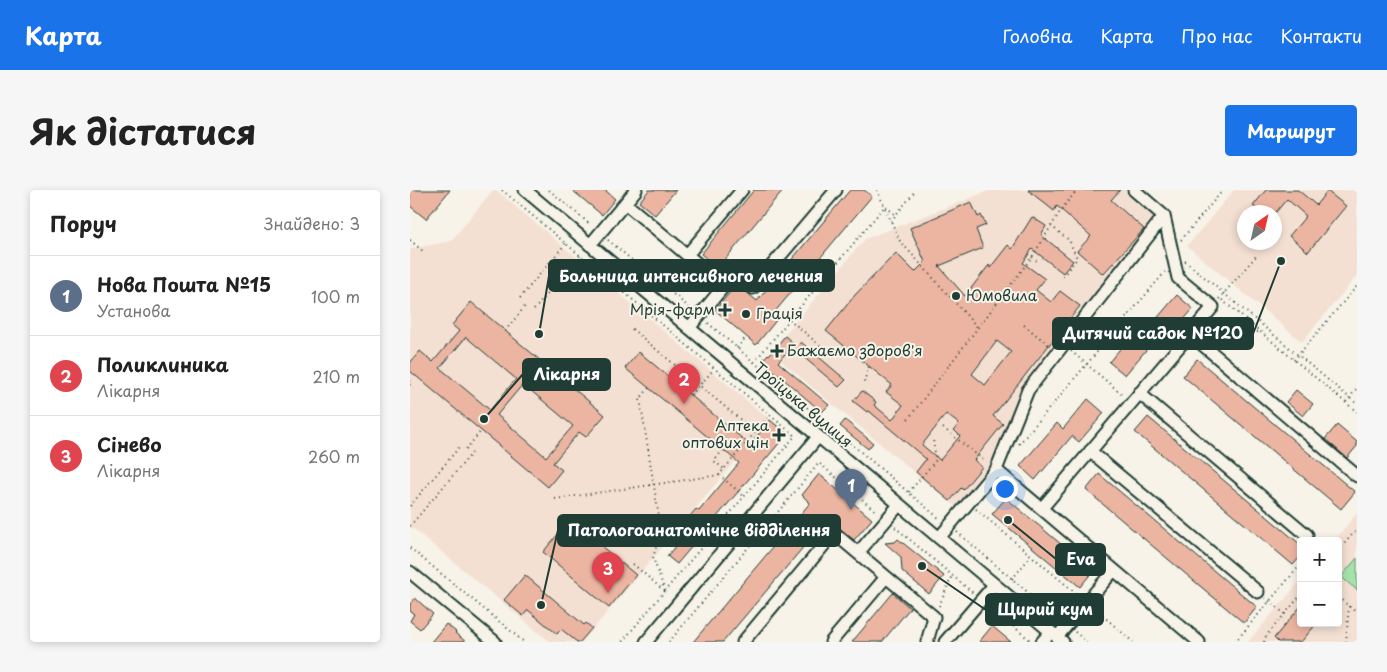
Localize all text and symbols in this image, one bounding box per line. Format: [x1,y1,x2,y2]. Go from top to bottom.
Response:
text: Карта [25,17,102,53]
text: Головна [1002,22,1072,49]
text: Карта [1100,22,1153,49]
text: Про нас [1181,22,1253,49]
text: Контакти [1281,22,1362,49]
text: Як дістатися [30,104,256,157]
button: Маршрут [1225,105,1357,156]
north arrow [1237,205,1282,250]
text: Поруч [50,207,117,239]
text: Знайдено: 3 [264,211,360,235]
callout: Больница интенсивного лечения [549,260,834,291]
text: Больница интенсивного лечения [559,263,823,287]
text: Нова Пошта №15 [97,270,271,298]
place label: Юмовила [966,283,1038,306]
text: 1 [62,284,70,308]
text: 100 m [311,284,360,308]
marker: Юмовила [950,290,962,302]
place label: Мрія-фарм [630,297,715,320]
text: Установа [97,298,170,322]
place label: Грація [756,301,803,324]
marker: Мрія-фарм [719,304,731,316]
marker: Грація [740,308,752,320]
callout: Дитячий садок №120 [1053,318,1253,349]
text: Дитячий садок №120 [1062,320,1243,344]
place label: Бажаємо здоров'я [787,338,923,361]
marker: Бажаємо здоров'я [771,345,783,357]
text: Поликлиника [97,350,229,378]
street label: Троїцька вулиця [750,356,858,452]
callout: Лікарня [523,359,610,390]
text: Лікарня [534,361,600,385]
pin: 2 [668,363,700,404]
text: 2 [60,364,72,388]
text: 210 m [312,364,360,388]
text: Лікарня [97,378,160,402]
place label: Аптека оптових цін [682,413,770,453]
marker: Аптека оптових цін [773,429,785,441]
text: Сінево [97,430,162,458]
text: 3 [61,444,71,468]
text: 260 m [308,444,360,468]
text: Лікарня [97,458,160,482]
pin: 1 [835,469,867,510]
your location [992,476,1018,502]
callout: Патологоанатомічне відділення [558,515,840,546]
text: Патологоанатомічне відділення [568,517,830,541]
map controls [1297,537,1342,627]
button: + [1297,537,1342,582]
callout: Eva [1056,544,1105,575]
text: Eva [1066,546,1096,570]
pin: 3 [592,552,624,593]
button: − [1297,582,1342,627]
callout: Щирий кум [986,594,1103,625]
text: Щирий кум [997,596,1093,620]

